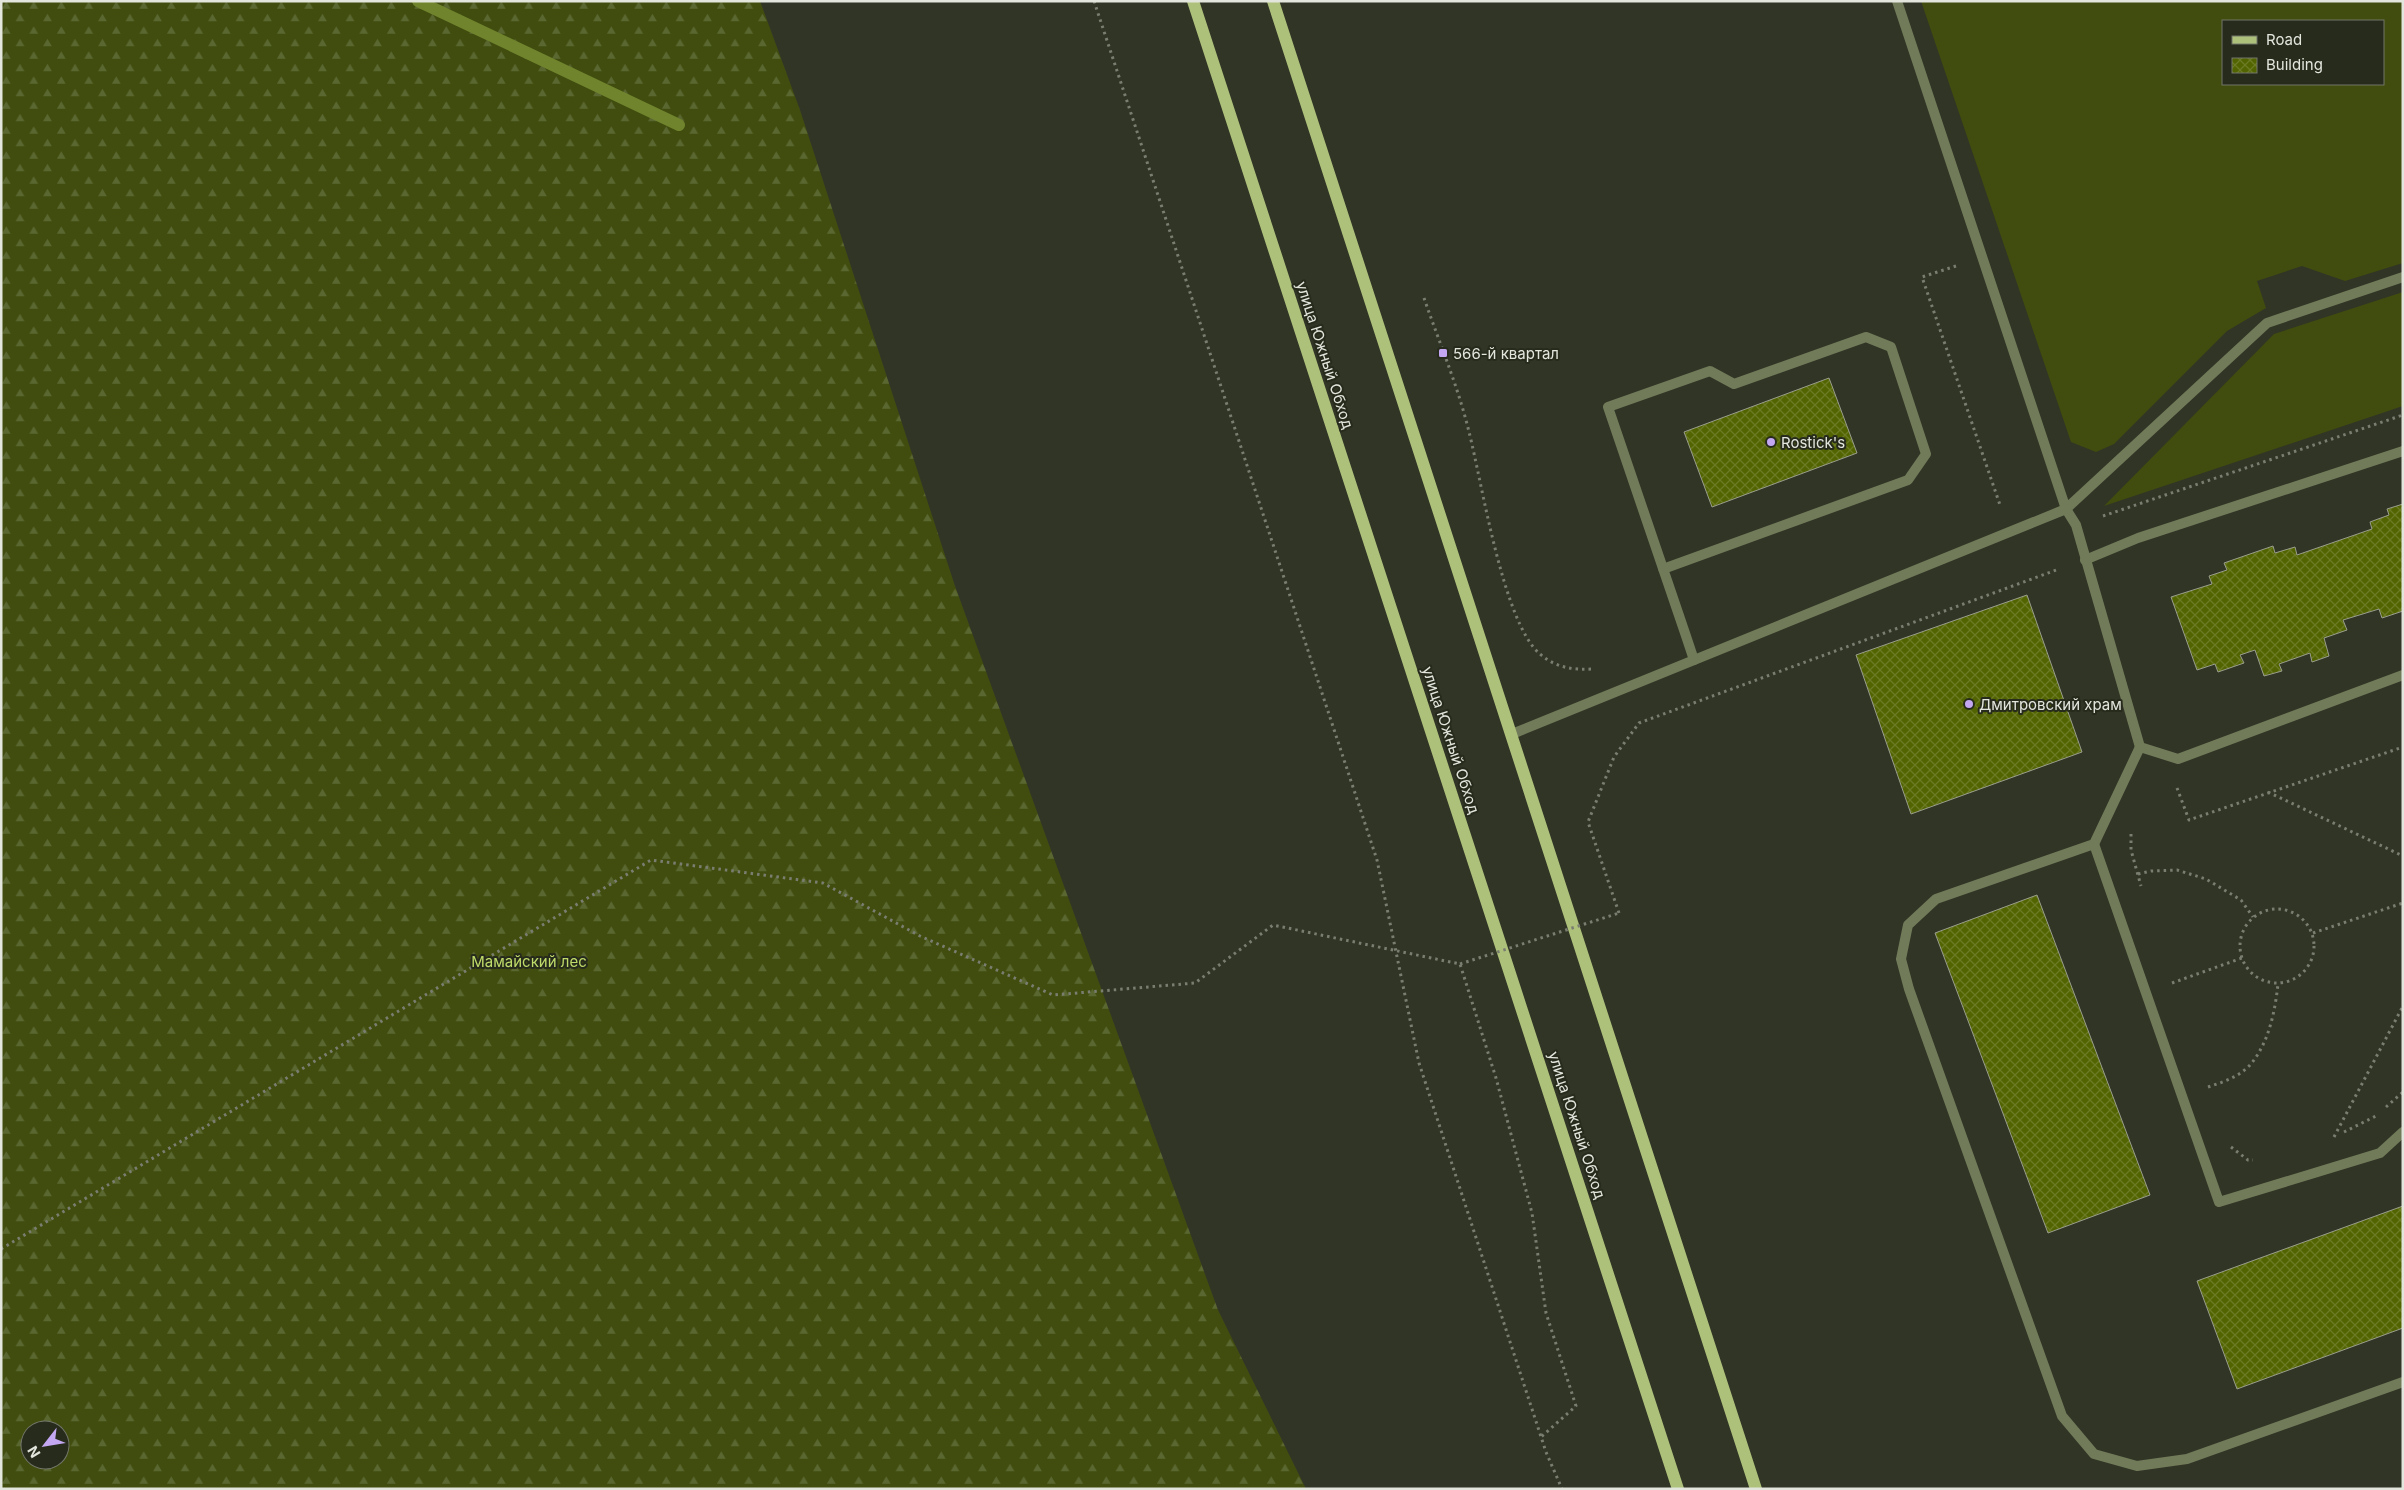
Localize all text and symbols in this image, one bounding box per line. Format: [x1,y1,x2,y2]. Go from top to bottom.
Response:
legend [2222,20,2384,85]
text: Road [2266,30,2302,49]
text: Building [2266,55,2323,74]
street label: улица Южный Обход [1292,279,1358,431]
place label: 566-й квартал [1453,344,1559,363]
marker: 566-й квартал [1437,347,1449,359]
place label: Rostick's [1781,433,1845,452]
marker: Rostick's [1765,436,1777,448]
street label: улица Южный Обход [1418,664,1484,816]
place label: Дмитровский храм [1979,695,2122,714]
marker: Дмитровский храм [1963,698,1975,710]
park label: Мамайский лес [471,952,587,971]
street label: улица Южный Обход [1544,1049,1610,1201]
north arrow [20,1420,70,1470]
text: N [23,1443,43,1461]

